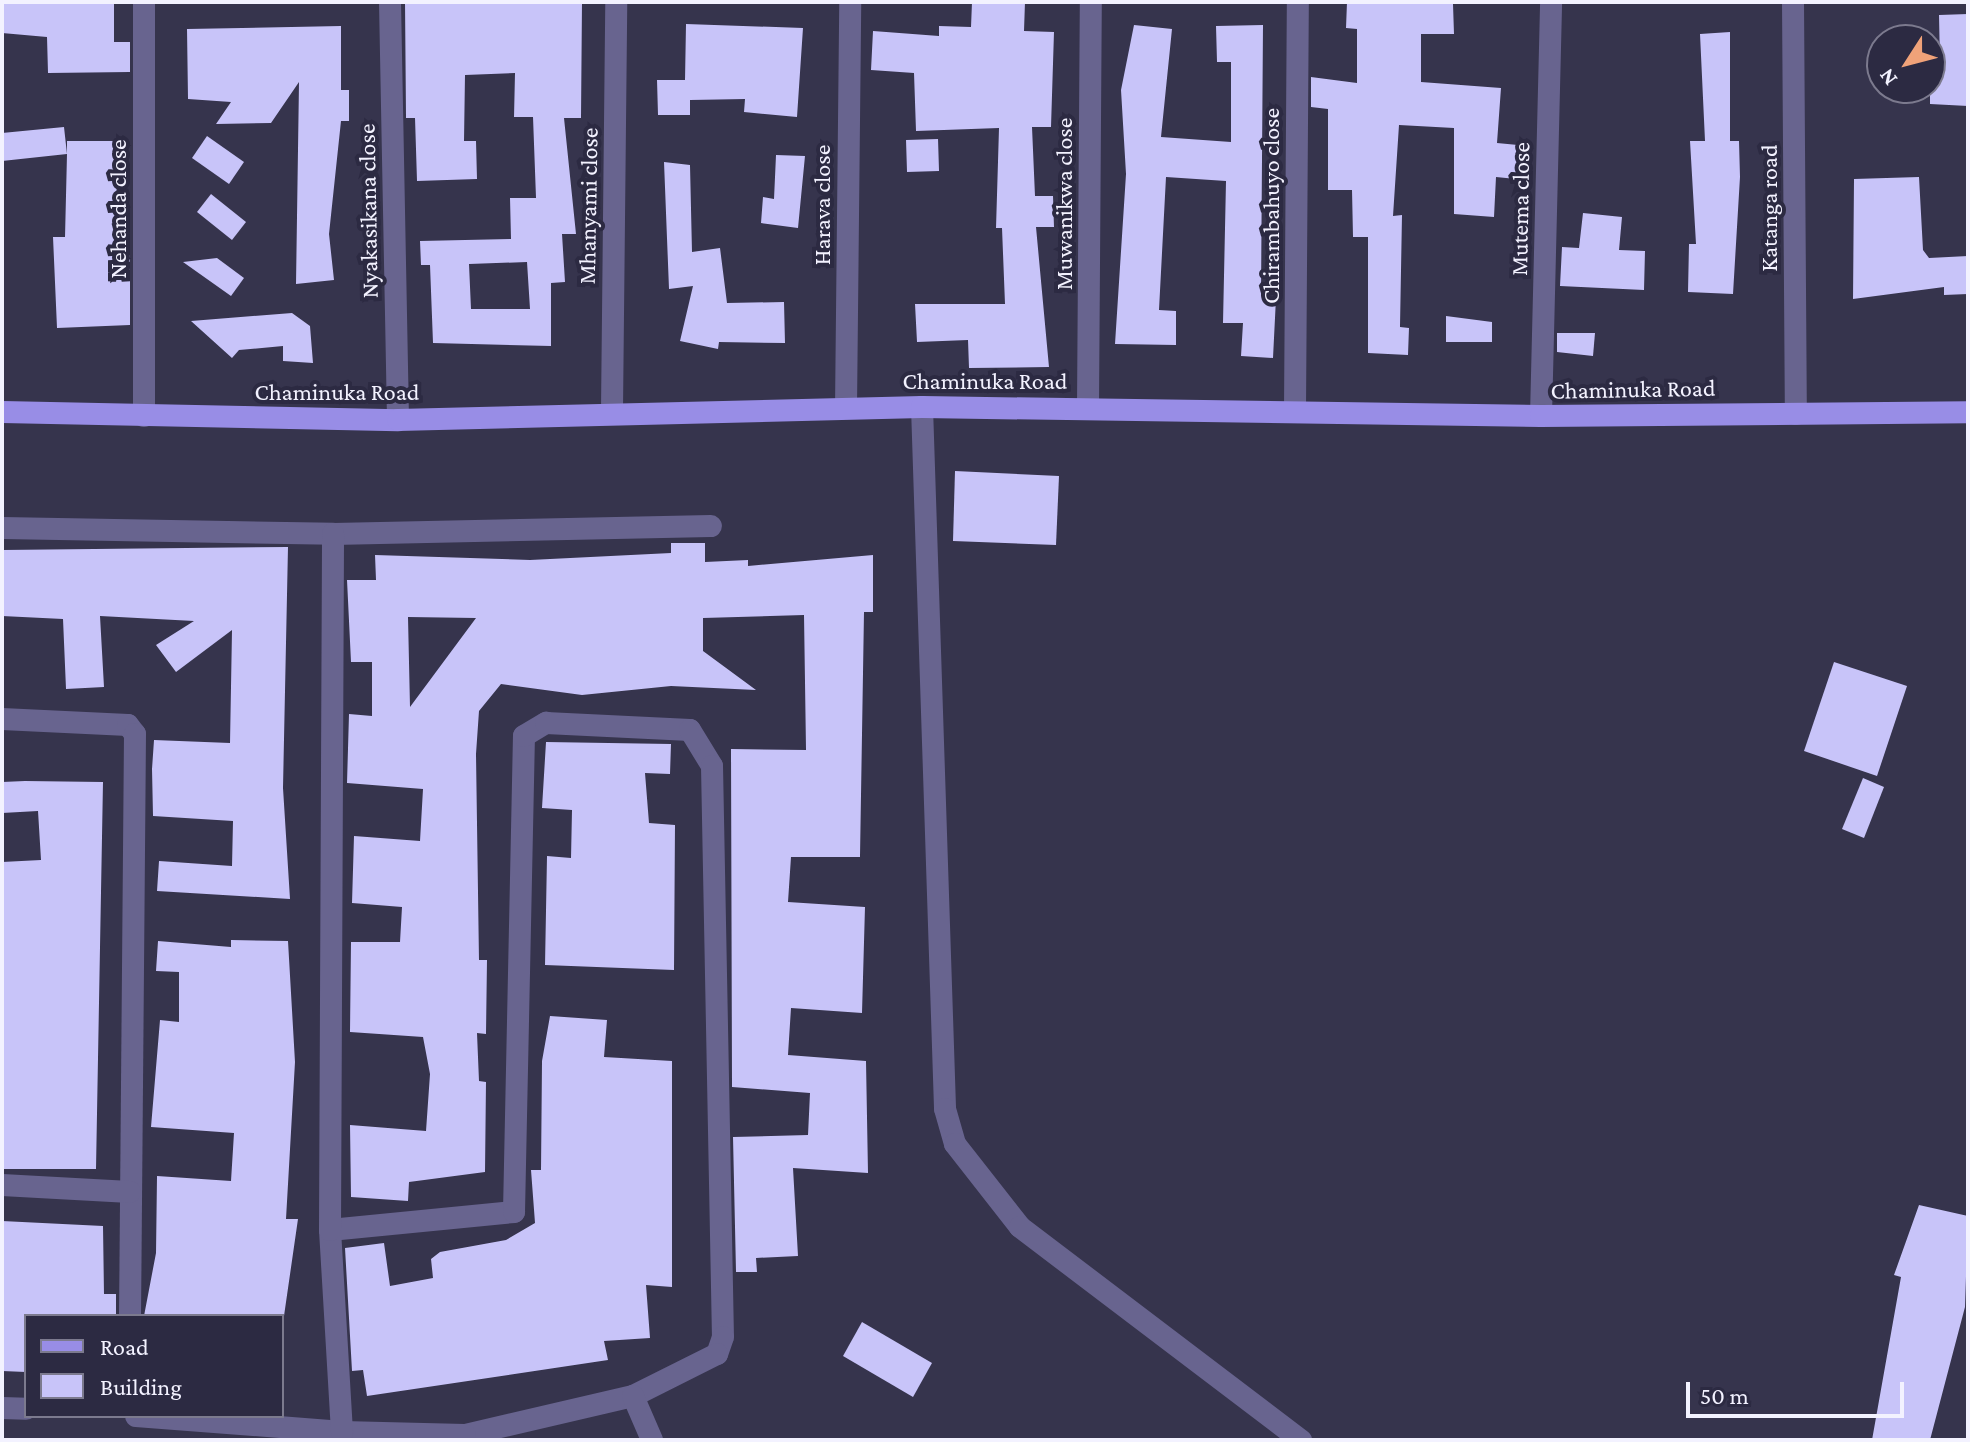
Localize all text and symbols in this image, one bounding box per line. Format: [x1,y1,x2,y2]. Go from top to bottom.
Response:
north arrow [1866,24,1946,104]
text: N [1873,64,1902,91]
street label: Chirambahuyo close [1257,108,1285,304]
street label: Muwanikwa close [1050,118,1078,290]
street label: Nyakasikana close [352,123,384,299]
street label: Mhanyami close [572,127,604,285]
street label: Nehanda close [104,139,132,279]
street label: Mutema close [1504,142,1536,276]
street label: Katanga road [1755,144,1783,272]
street label: Harava close [808,145,836,265]
street label: Chaminuka Road [903,367,1067,395]
street label: Chaminuka Road [1550,373,1716,405]
street label: Chaminuka Road [255,378,419,406]
legend [24,1314,284,1418]
text: Road [100,1333,149,1360]
scale bar [1690,1366,1908,1416]
text: Building [100,1373,182,1400]
text: 50 m [1700,1382,1749,1409]

